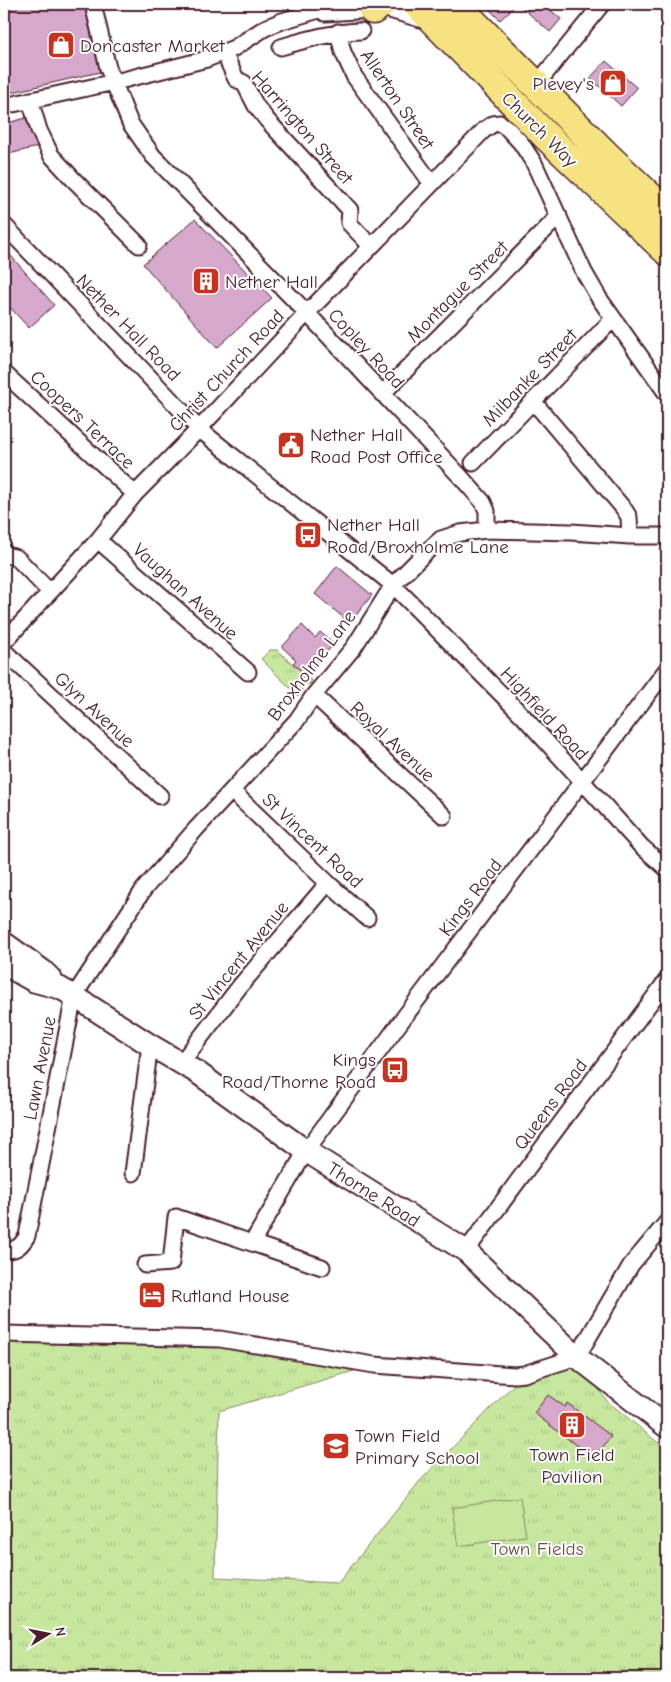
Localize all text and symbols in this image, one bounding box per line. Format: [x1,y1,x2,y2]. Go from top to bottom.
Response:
shop icon: Doncaster Market [46,30,76,60]
place label: Doncaster Market [80,35,225,57]
street label: Allerton Street [356,45,439,154]
street label: Harrington Street [247,67,358,189]
shop icon: Plevey's [598,68,628,98]
place label: Plevey's [532,73,594,95]
street label: Church Way [497,87,582,172]
street label: Montague Street [402,236,513,347]
building icon: Nether Hall [191,266,221,296]
street label: Nether Hall Road [72,270,185,386]
place label: Nether Hall [225,271,318,293]
street label: Copley Road [324,304,409,393]
street label: Christ Church Road [165,305,289,436]
street label: Milbanke Street [478,324,582,431]
street label: Coopers Terrace [26,366,139,474]
place label: Nether Hall Road Post Office [310,424,443,468]
public building icon: Nether Hall Road Post Office [276,430,306,460]
place label: Nether Hall Road/Broxholme Lane [327,514,509,558]
bus stop icon: Nether Hall Road/Broxholme Lane [293,520,323,550]
street label: Vaughan Avenue [128,539,242,645]
street label: Broxholme Lane [263,606,360,725]
street label: Highfield Road [496,663,593,765]
street label: Glyn Avenue [50,667,139,752]
street label: Royal Avenue [346,697,439,786]
street label: St Vincent Road [258,789,367,893]
street label: Kings Road [435,855,507,940]
street label: St Vincent Avenue [184,897,293,1024]
street label: Lawn Avenue [19,1015,61,1122]
place label: Kings Road/Thorne Road [222,1049,376,1093]
bus stop icon: Kings Road/Thorne Road [380,1055,410,1085]
street label: Queens Road [510,1055,592,1154]
street label: Thorne Road [323,1158,424,1232]
hotel icon: Rutland House [137,1280,167,1310]
place label: Rutland House [171,1285,289,1307]
building icon: Town Field Pavilion [557,1410,587,1440]
place label: Town Field Primary School [355,1425,480,1469]
school or university icon: Town Field Primary School [321,1431,351,1461]
place label: Town Field Pavilion [529,1444,615,1488]
park label: Town Fields [490,1538,584,1560]
north arrow [22,1610,72,1660]
text: N [51,1626,69,1638]

